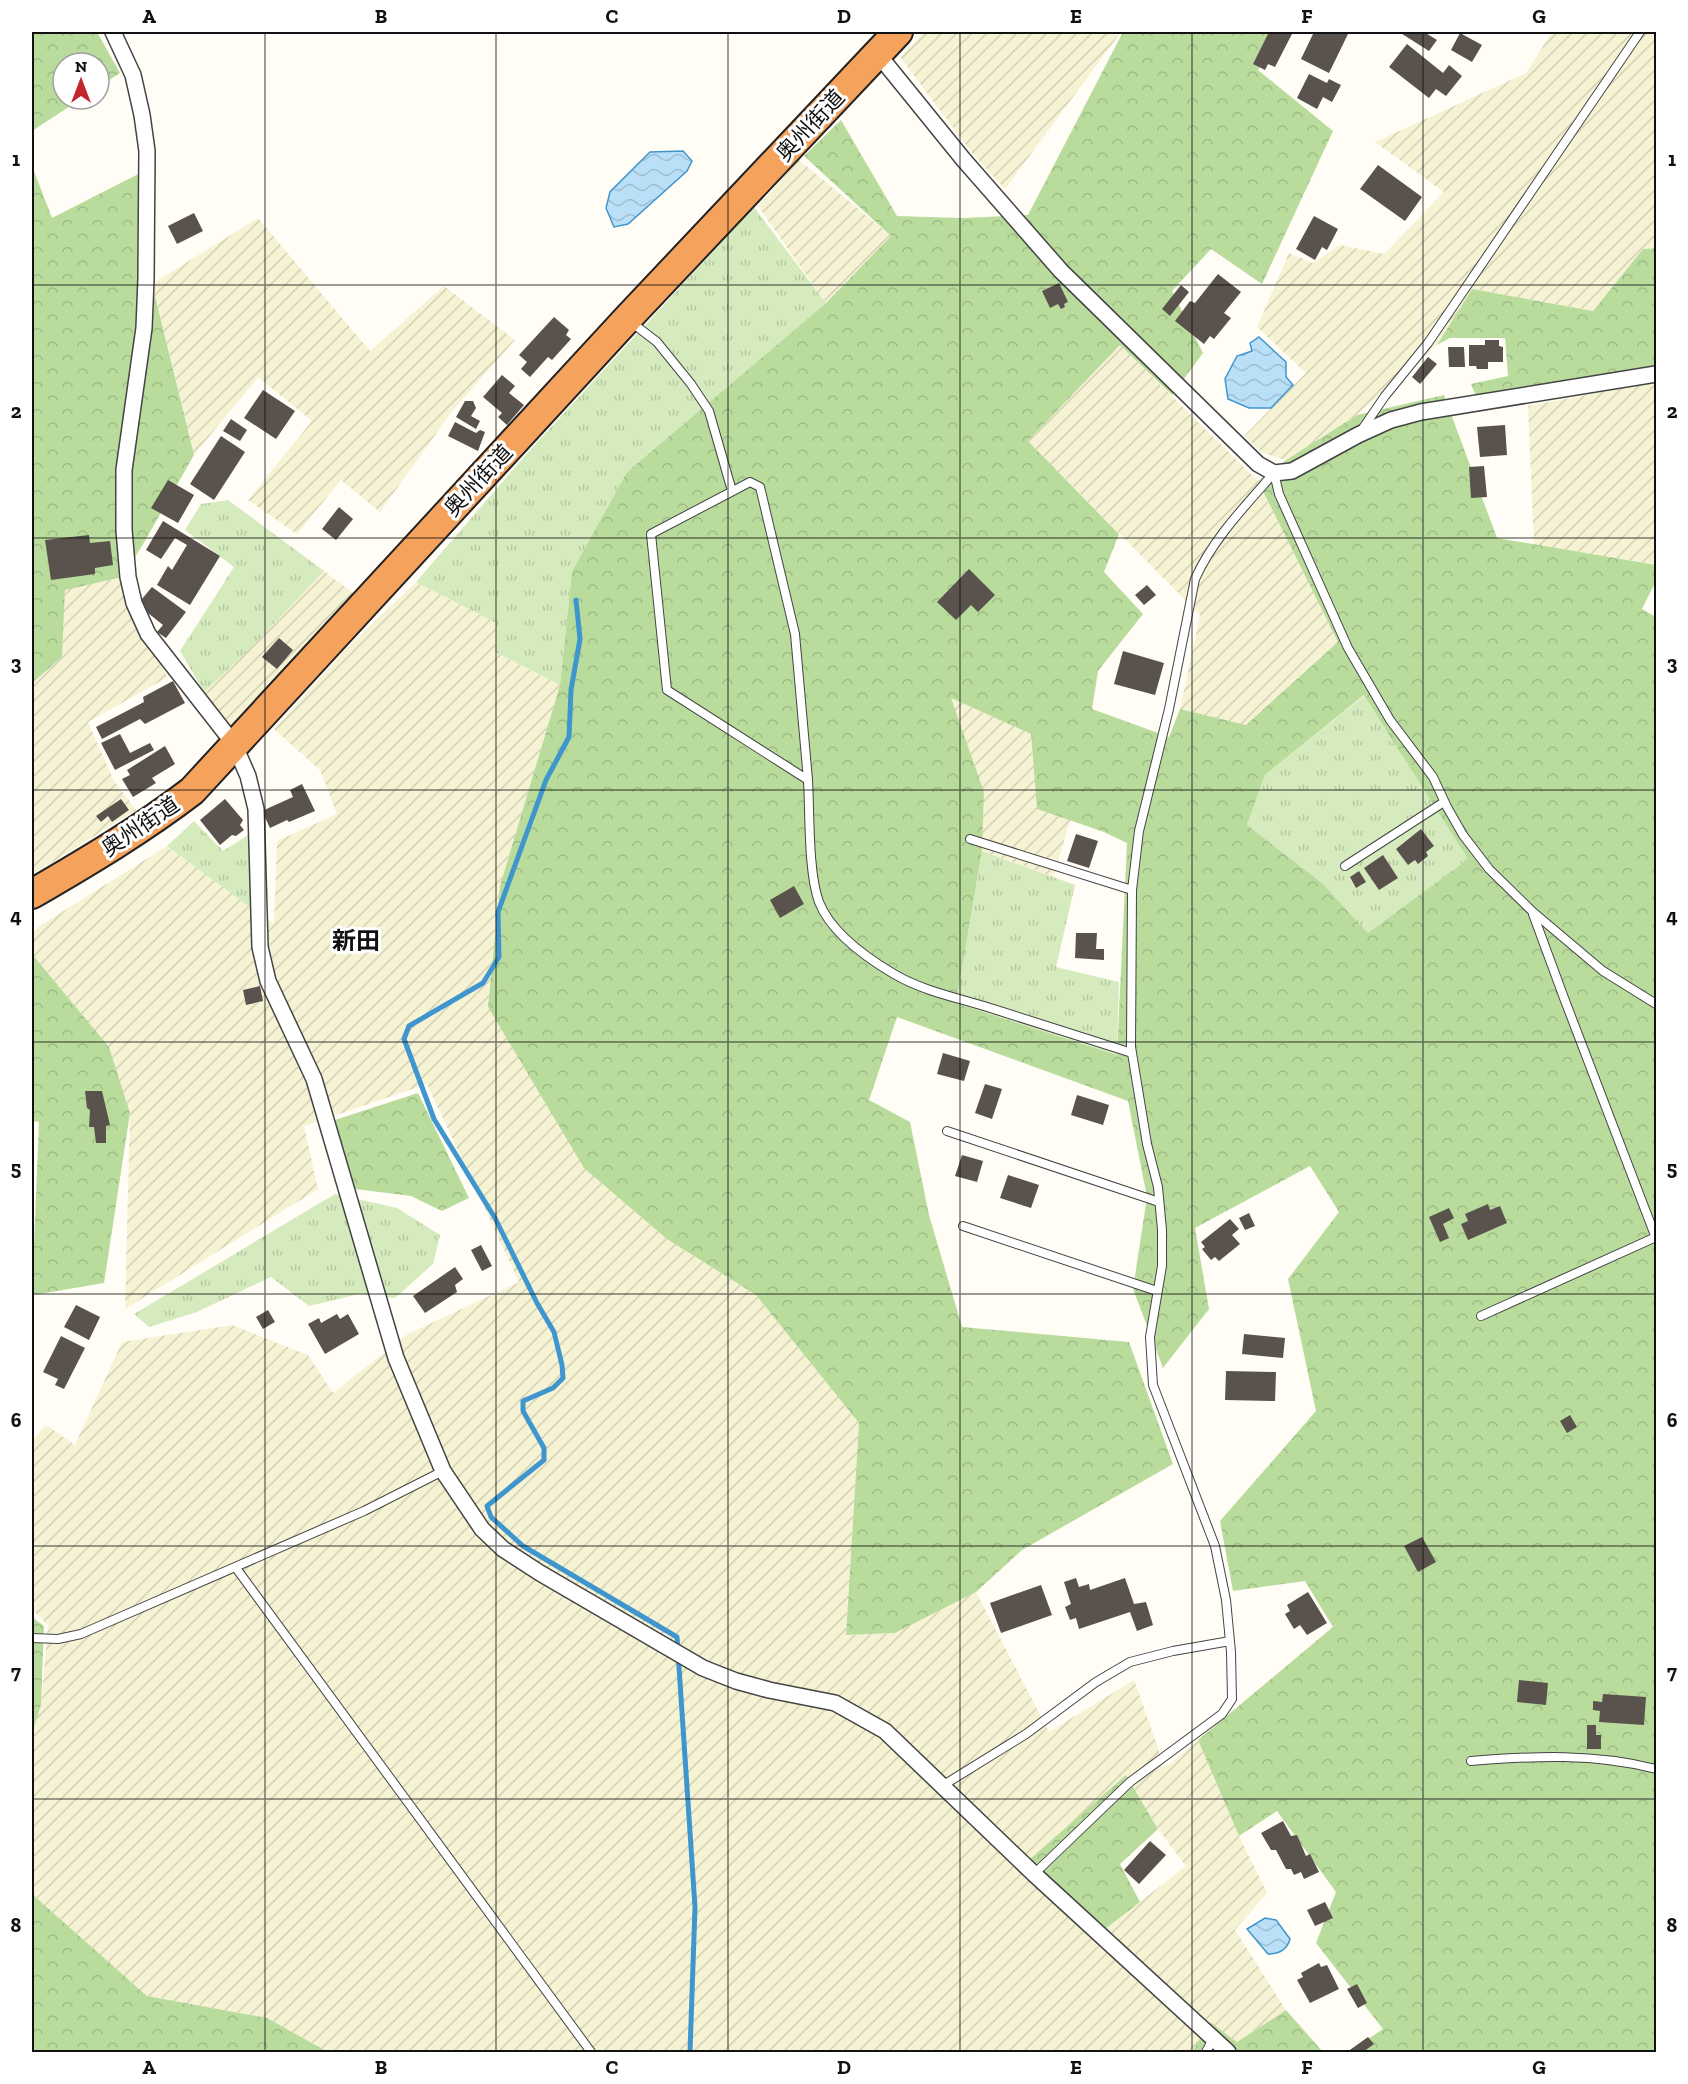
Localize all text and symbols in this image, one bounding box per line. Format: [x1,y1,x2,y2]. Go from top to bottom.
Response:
text: A [142,4,156,28]
text: B [375,4,387,28]
text: C [606,4,619,28]
text: D [837,4,851,28]
text: E [1070,4,1082,28]
text: F [1301,4,1313,28]
text: G [1532,4,1546,28]
north arrow [51,51,111,111]
text: N [75,57,87,76]
street label: 奥州街道 [770,84,850,167]
text: 1 [12,147,20,171]
text: 1 [1668,147,1676,171]
text: 2 [11,399,22,423]
text: 2 [1667,399,1678,423]
street label: 奥州街道 [438,439,518,522]
text: 3 [11,651,22,675]
text: 3 [1667,651,1678,675]
street label: 奥州街道 [96,791,184,862]
text: 4 [10,904,22,928]
text: 4 [1666,904,1678,928]
district label: 新田 [332,926,380,955]
text: 5 [11,1156,21,1180]
text: 5 [1667,1156,1677,1180]
text: 6 [11,1408,22,1432]
text: 6 [1667,1408,1678,1432]
text: 7 [11,1660,21,1684]
text: 7 [1667,1660,1677,1684]
text: 8 [11,1913,22,1937]
text: 8 [1667,1913,1678,1937]
text: A [142,2055,156,2079]
text: B [375,2055,387,2079]
text: C [606,2055,619,2079]
text: D [837,2055,851,2079]
text: E [1070,2055,1082,2079]
text: F [1301,2055,1313,2079]
text: G [1532,2055,1546,2079]

